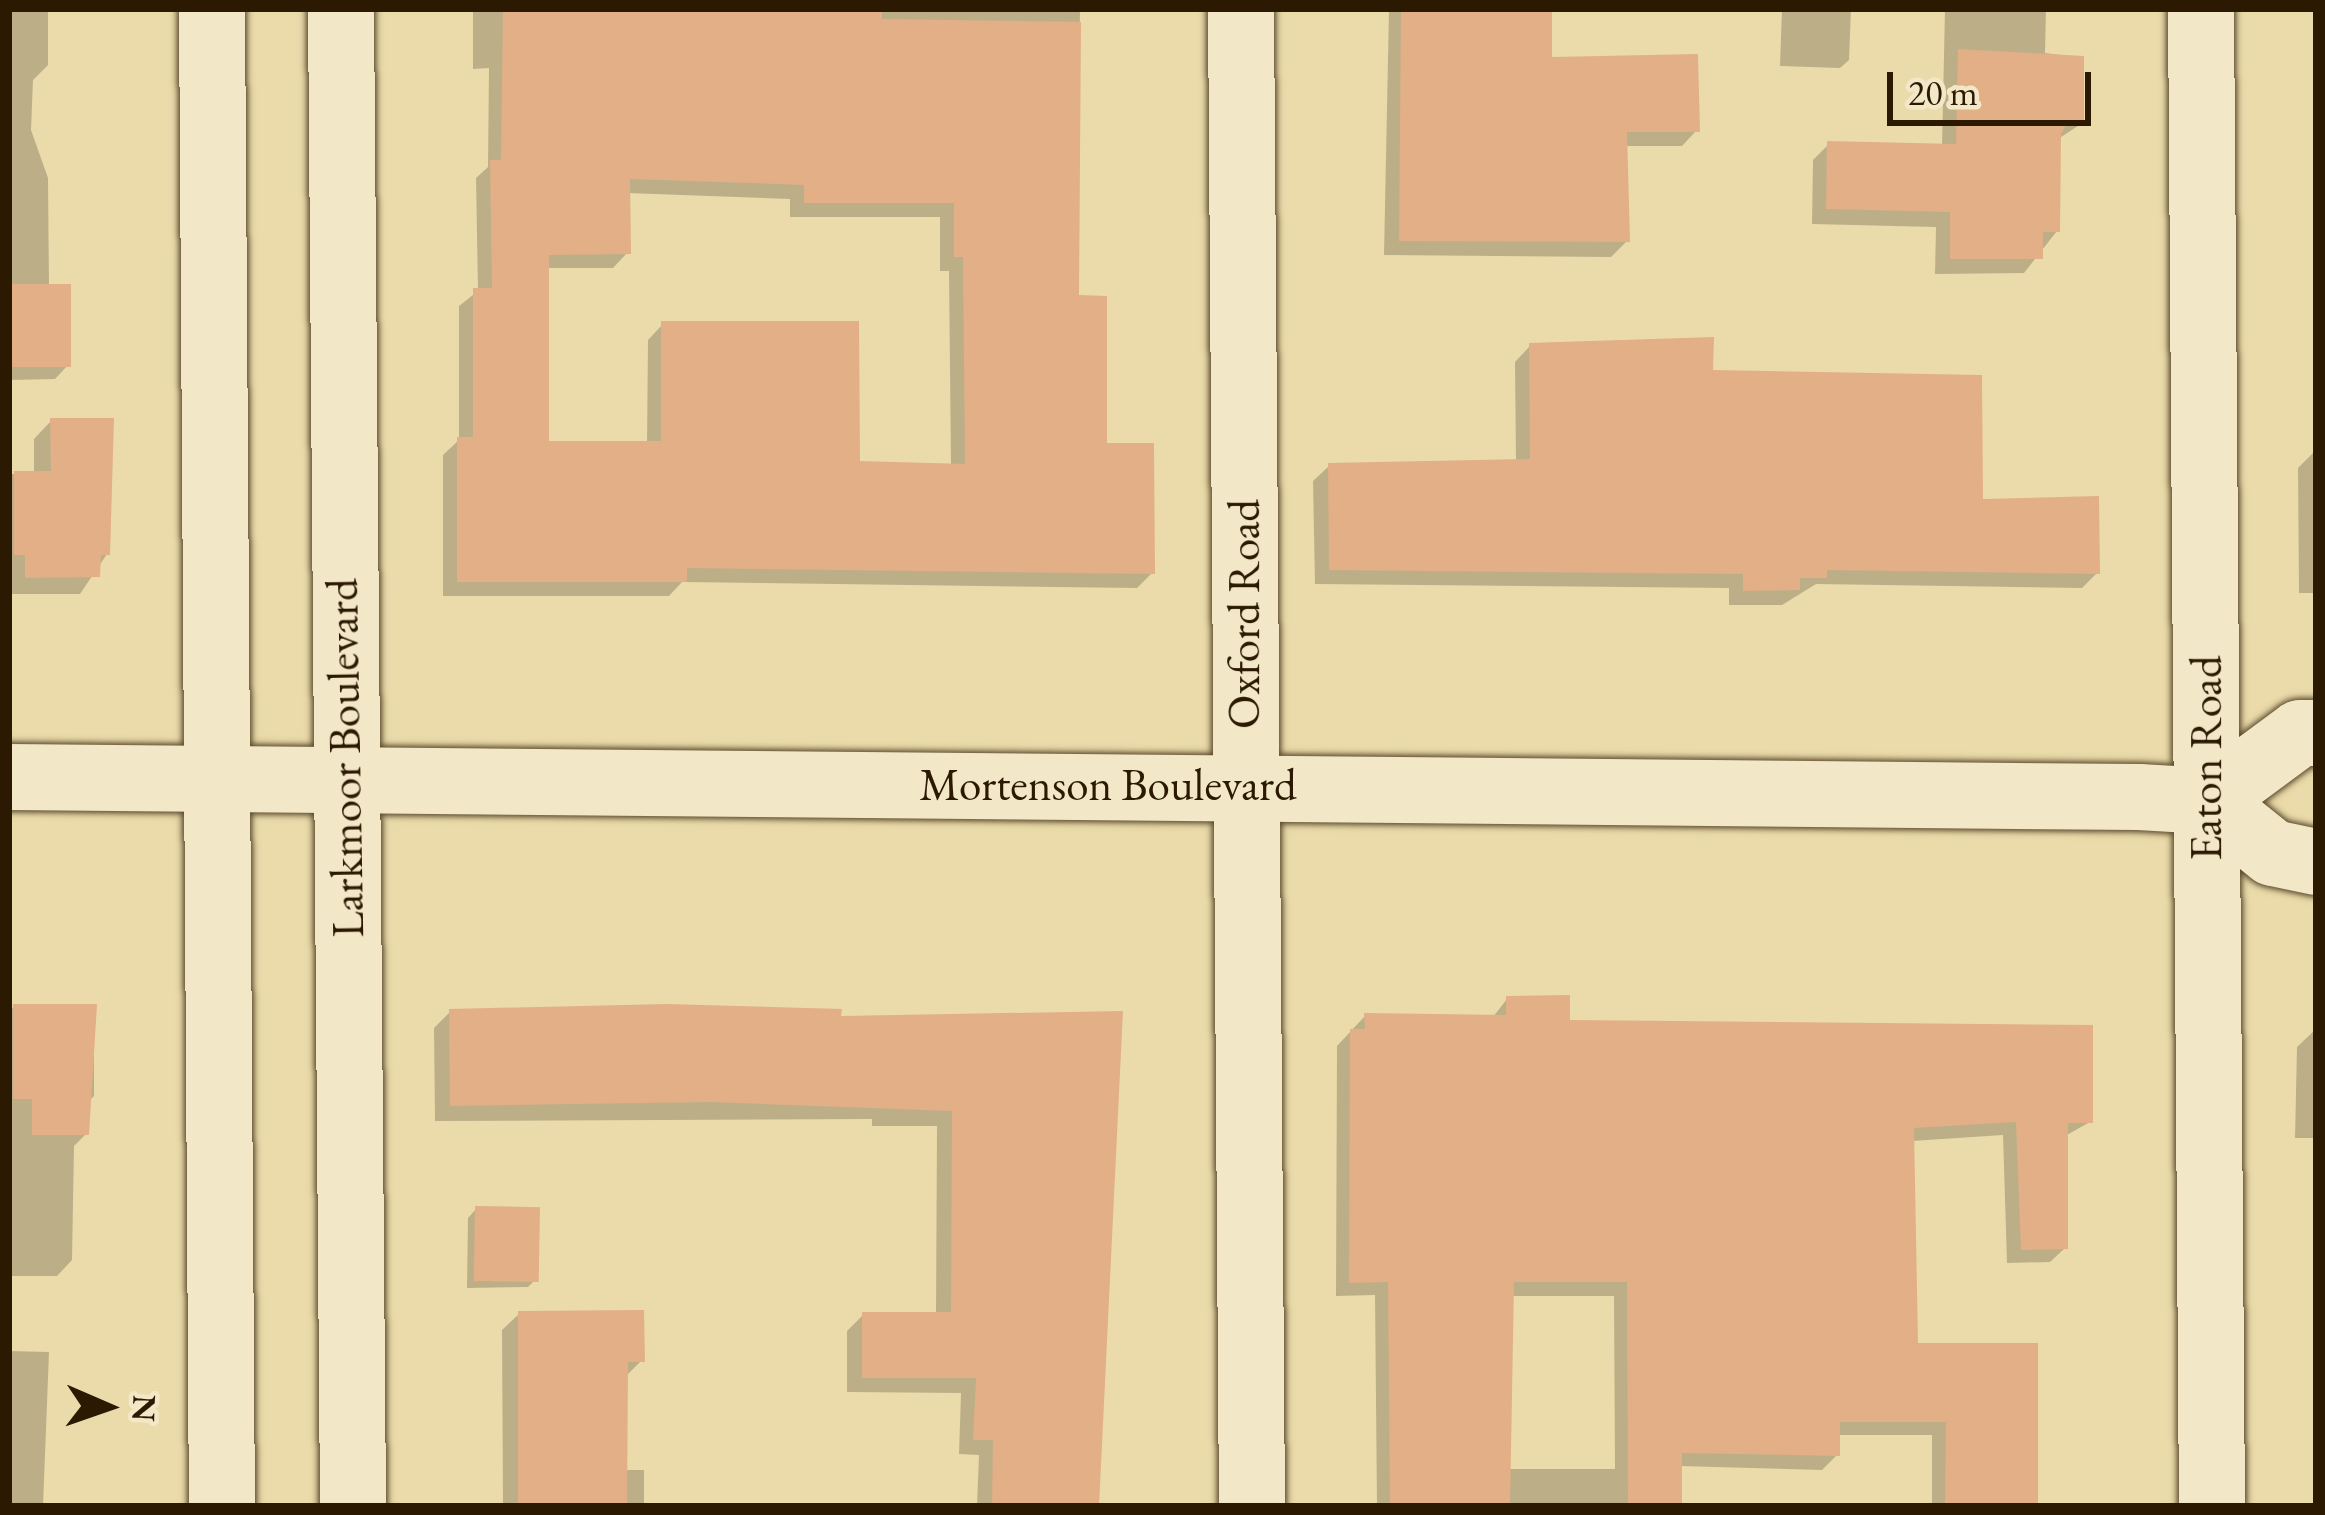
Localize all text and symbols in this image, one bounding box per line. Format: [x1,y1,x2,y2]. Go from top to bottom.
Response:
scale bar [1893,48,2097,122]
text: 20 m [1908,69,1978,116]
street label: Oxford Road [1217,499,1271,729]
street label: Larkmoor Boulevard [315,578,375,938]
street label: Eaton Road [2179,655,2233,861]
street label: Mortenson Boulevard [919,758,1297,812]
north arrow [48,1347,168,1467]
text: N [123,1394,166,1422]

